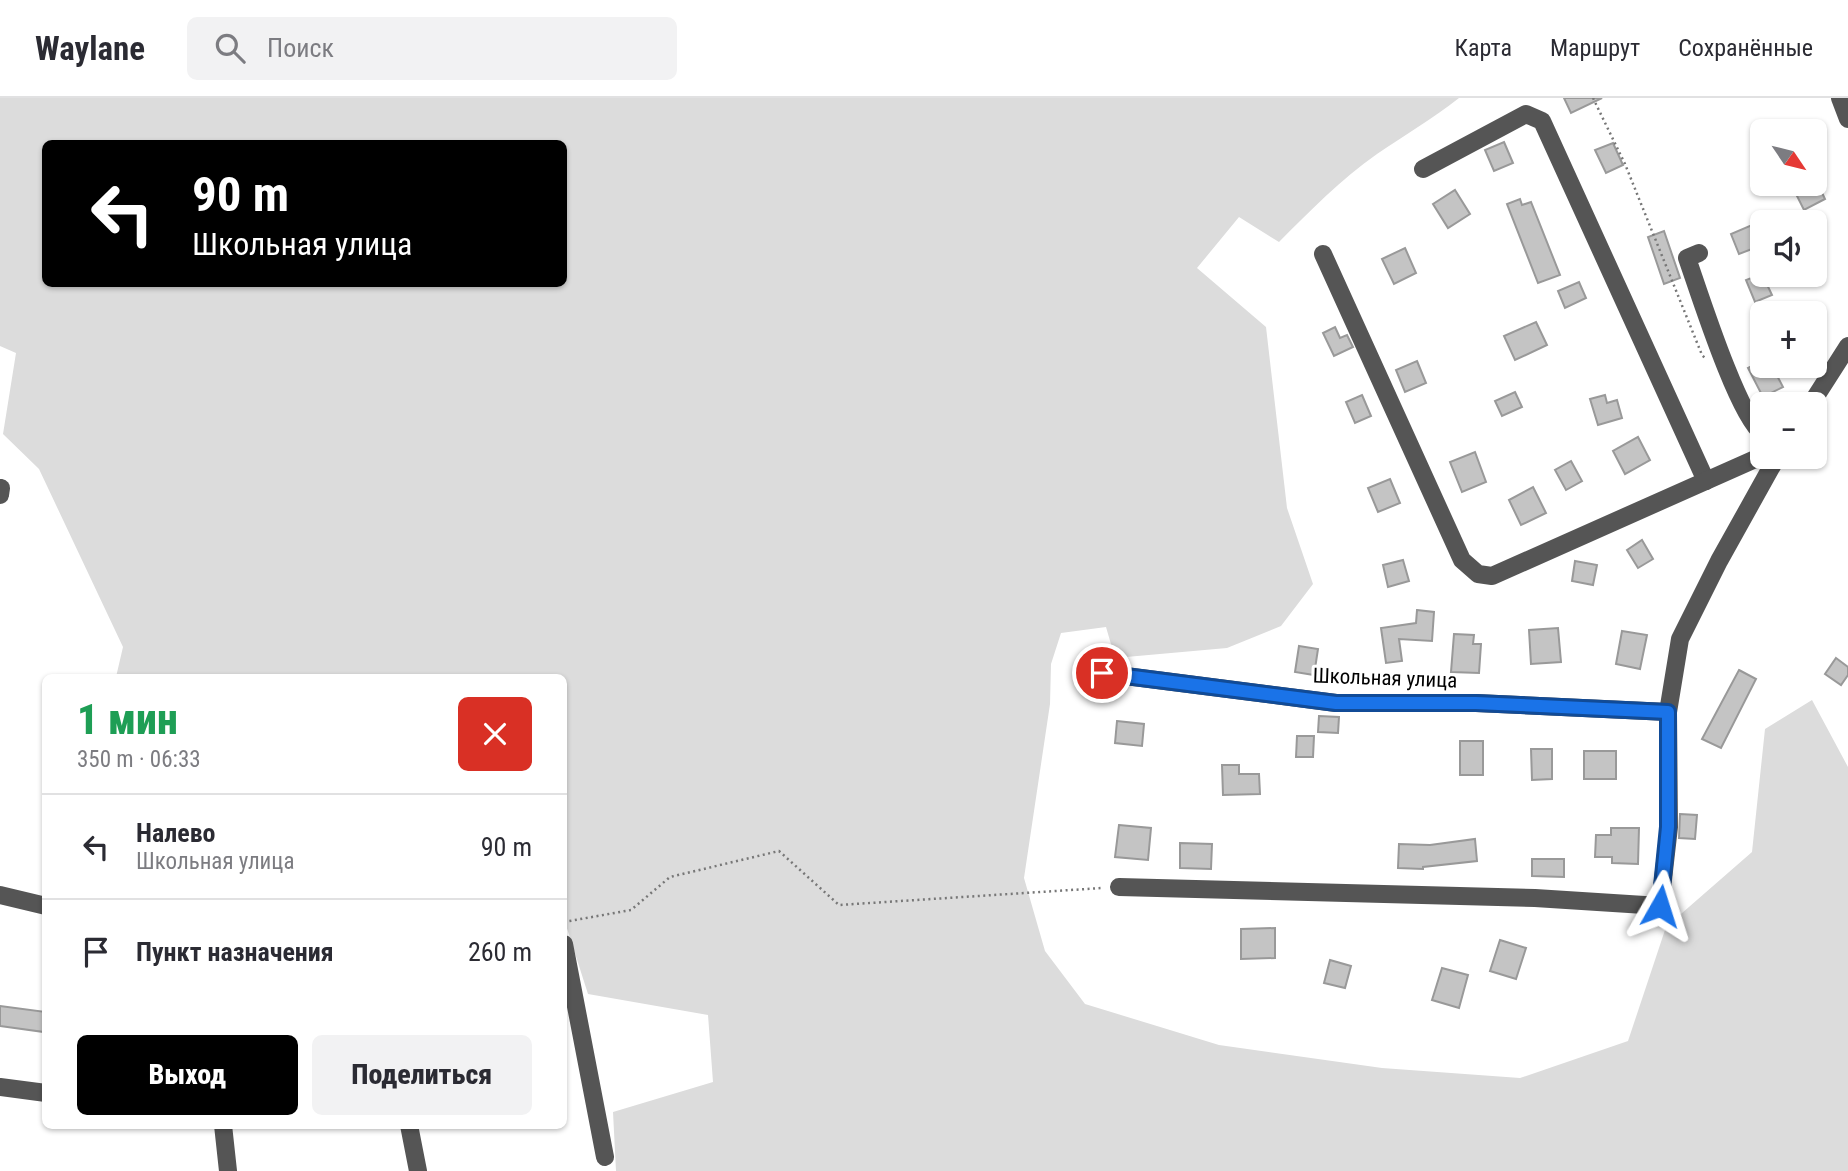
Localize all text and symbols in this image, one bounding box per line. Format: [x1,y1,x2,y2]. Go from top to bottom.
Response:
search box [187,17,677,80]
text: Waylane [35,29,145,68]
icon: search [211,29,249,67]
text: Поиск [267,33,334,63]
text: Карта [1455,34,1512,62]
text: Маршрут [1550,34,1640,62]
text: Сохранённые [1678,34,1813,62]
north arrow [1750,119,1827,196]
map controls [1750,119,1827,469]
text: 90 m [192,166,289,223]
icon: left [77,168,168,259]
button: sound [1750,210,1827,287]
text: Школьная улица [192,225,412,263]
button: + [1750,301,1827,378]
button: − [1750,392,1827,469]
pin [1072,643,1132,703]
icon: arrive [1083,654,1121,692]
street label: Школьная улица [1312,663,1458,693]
text: 1 мин [77,695,178,744]
button: close [458,697,532,771]
text: 350 m · 06:33 [77,746,201,773]
text: Налево [136,818,216,848]
icon: left [77,828,115,866]
text: 90 m [481,832,532,862]
text: Школьная улица [136,848,294,875]
position arrow [1623,869,1697,943]
icon: arrive [77,933,115,971]
text: Пункт назначения [136,937,334,967]
text: 260 m [468,937,532,967]
button: Выход [77,1035,298,1115]
button: Поделиться [312,1035,532,1115]

